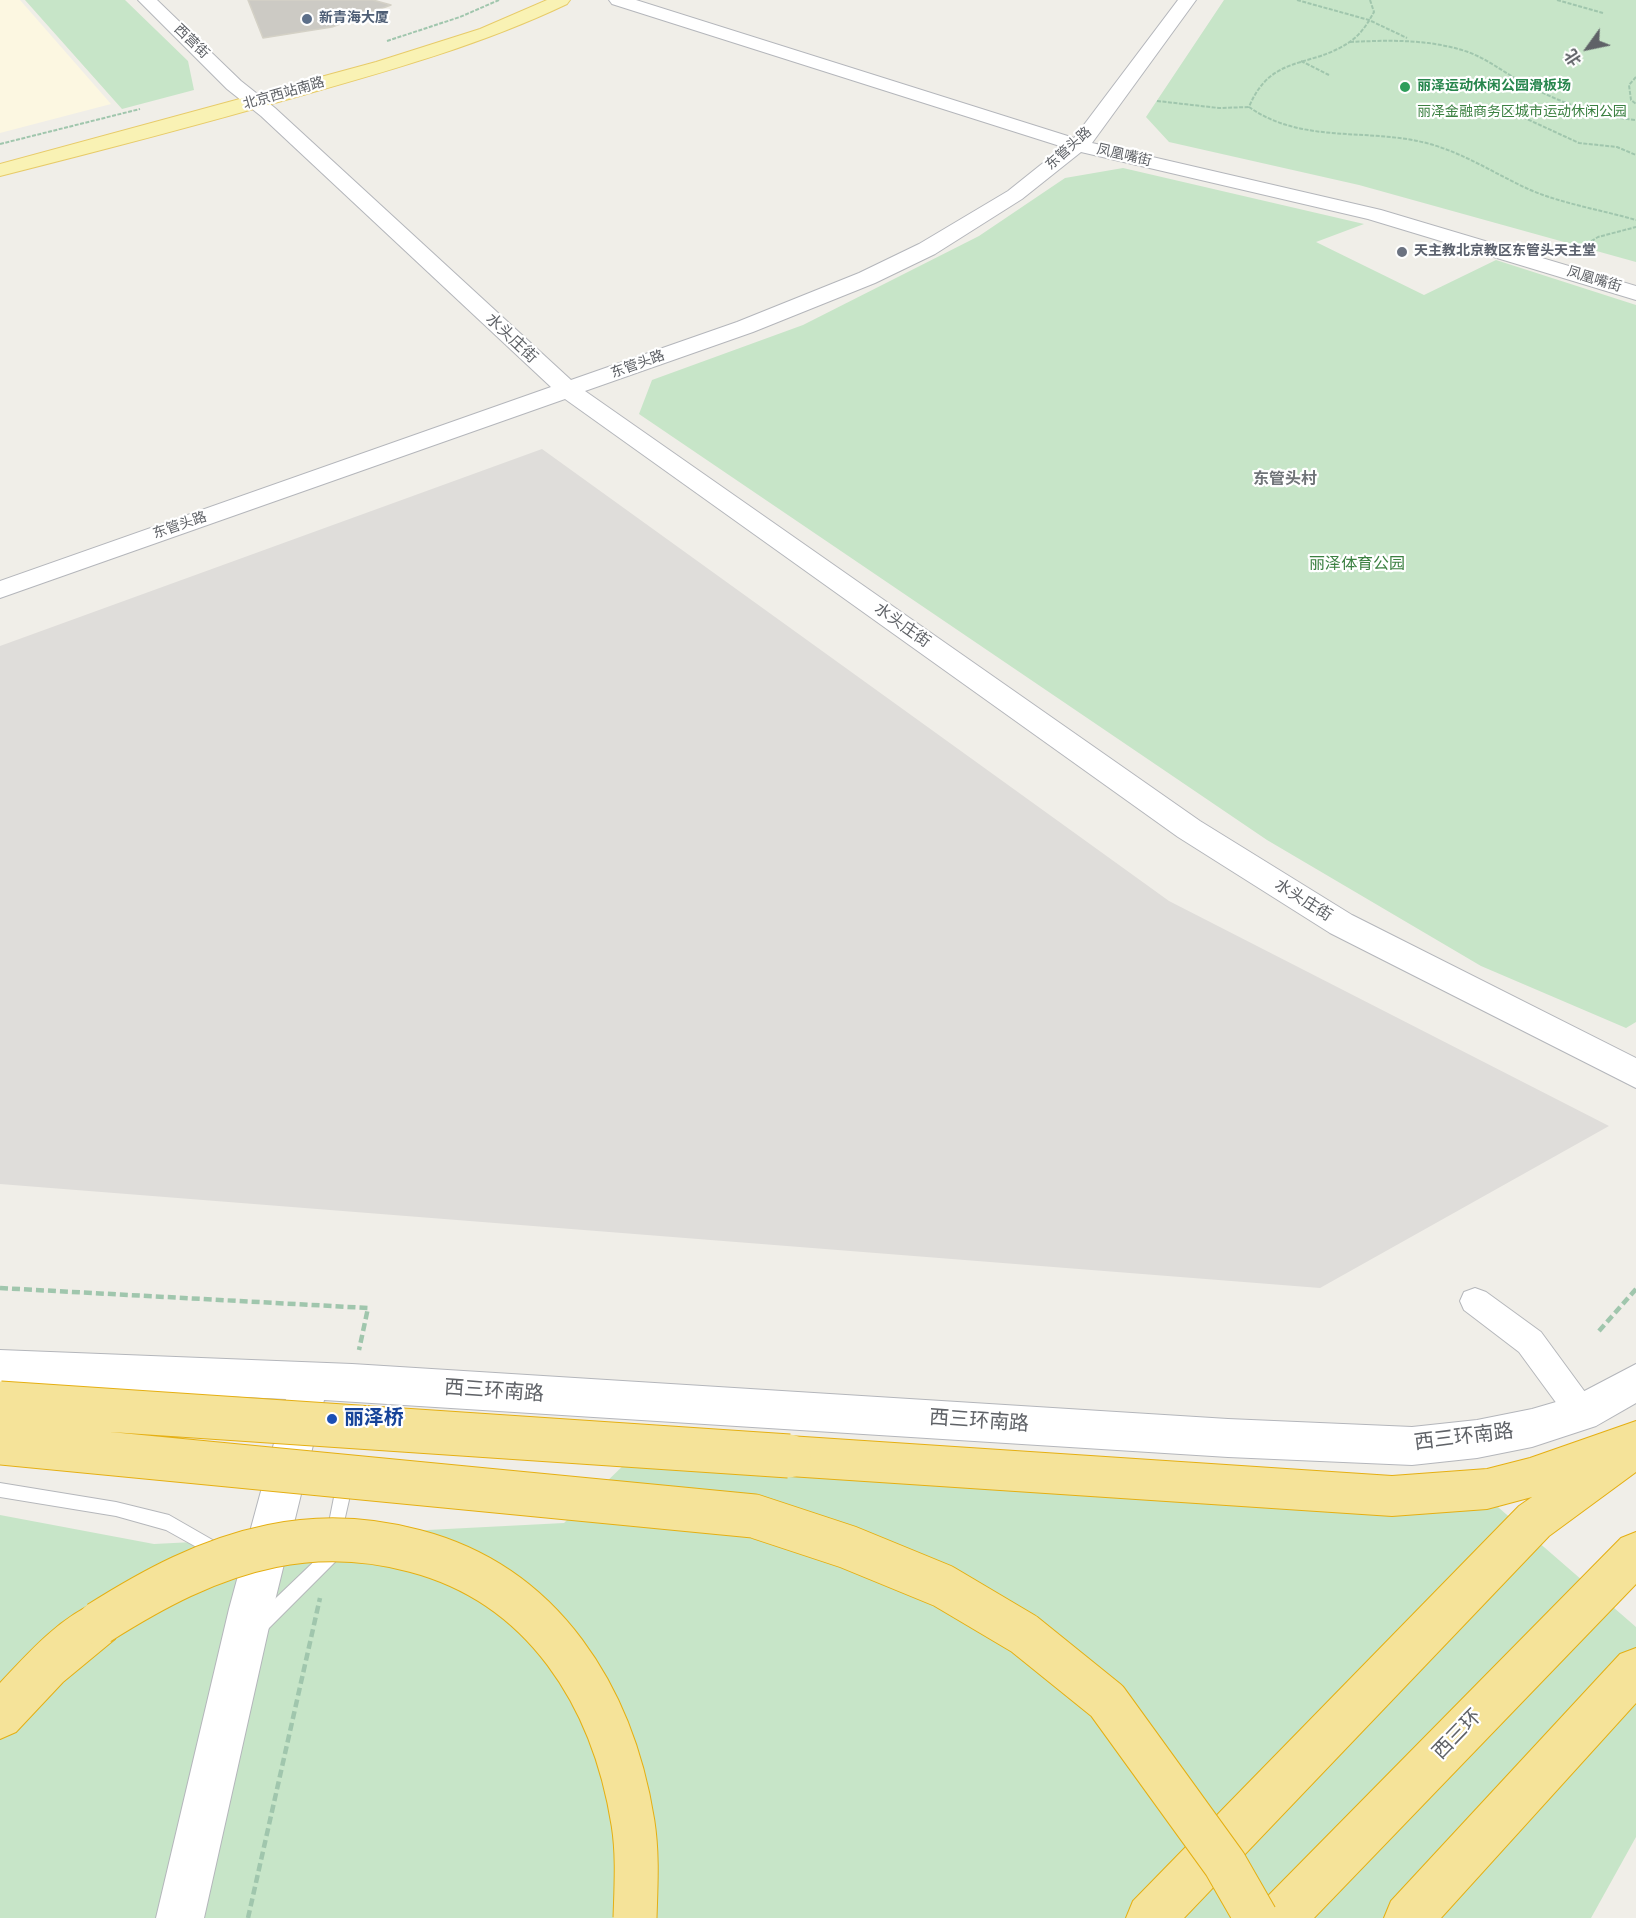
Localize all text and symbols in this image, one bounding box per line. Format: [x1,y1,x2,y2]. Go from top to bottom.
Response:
place label: 新青海大厦 [319,11,389,27]
marker: 新青海大厦 [300,12,314,26]
north arrow [1558,18,1618,78]
street label: 西营街 [170,21,212,63]
text: 北 [1558,45,1587,71]
street label: 北京西站南路 [241,74,327,114]
place label: 丽泽运动休闲公园滑板场 [1417,79,1571,95]
marker: 丽泽运动休闲公园滑板场 [1398,80,1412,94]
park label: 丽泽金融商务区城市运动休闲公园 [1417,105,1627,121]
street label: 东管头路 [1043,124,1095,174]
street label: 凤凰嘴街 [1095,142,1153,170]
place label: 天主教北京教区东管头天主堂 [1414,244,1596,260]
marker: 天主教北京教区东管头天主堂 [1395,245,1409,259]
street label: 凤凰嘴街 [1565,264,1623,296]
street label: 水头庄街 [481,310,541,368]
street label: 东管头路 [609,348,667,382]
district label: 东管头村 [1253,470,1317,490]
street label: 东管头路 [151,509,209,543]
park label: 丽泽体育公园 [1309,555,1405,575]
street label: 水头庄街 [870,600,934,652]
street label: 水头庄街 [1271,876,1335,926]
street label: 西三环南路 [443,1377,545,1407]
place label: 丽泽桥 [344,1407,404,1431]
street label: 西三环南路 [928,1407,1030,1437]
marker: 丽泽桥 [325,1412,339,1426]
street label: 西三环南路 [1413,1420,1515,1456]
street label: 西三环 [1429,1705,1487,1765]

